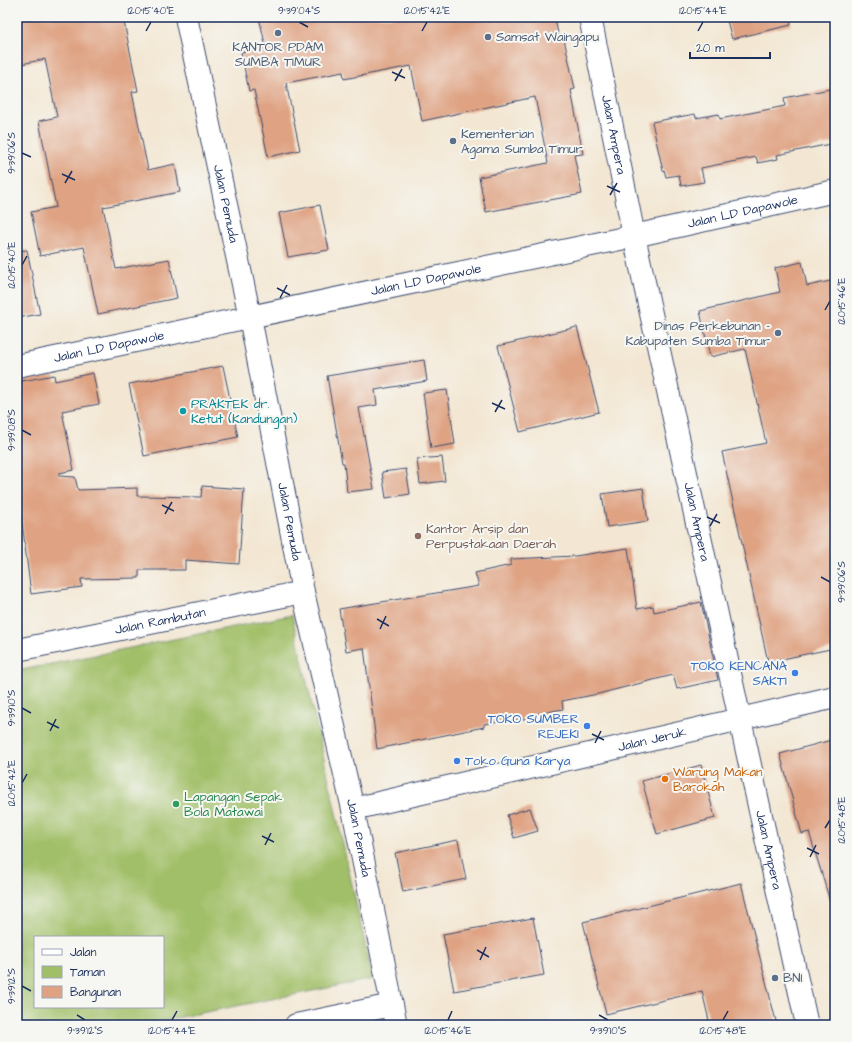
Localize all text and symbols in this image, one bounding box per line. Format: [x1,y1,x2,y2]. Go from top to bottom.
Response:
text: 120°15'40"E [128,4,175,18]
text: 9°39'04"S [278,4,321,18]
text: 120°15'42"E [404,4,450,18]
text: 120°15'44"E [679,4,727,18]
marker: KANTOR PDAM SUMBA TIMUR [273,28,283,38]
place label: Samsat Waingapu [496,28,600,47]
marker: Samsat Waingapu [483,32,493,42]
scale bar [690,34,770,60]
place label: KANTOR PDAM SUMBA TIMUR [232,38,324,71]
text: 20 m [696,40,725,57]
street label: Jalan Ampera [597,93,630,176]
place label: Kementerian Agama Sumba Timur [461,125,583,159]
text: 9°39'06"S [5,132,19,174]
marker: Kementerian Agama Sumba Timur [448,136,458,146]
street label: Jalan Pemuda [209,163,243,245]
street label: Jalan LD Dapawole [686,191,800,233]
text: 120°15'40"E [5,241,19,288]
street label: Jalan LD Dapawole [369,259,483,300]
text: 120°15'46"E [835,278,849,324]
place label: Dinas Perkebunan - Kabupaten Sumba Timur [626,317,770,350]
street label: Jalan LD Dapawole [52,326,166,367]
marker: Dinas Perkebunan - Kabupaten Sumba Timur [773,328,783,338]
place label: PRAKTEK dr. Ketut (Kandungan) [191,395,298,429]
marker: PRAKTEK dr. Ketut (Kandungan) [178,406,188,416]
text: 9°39'08"S [5,408,19,451]
street label: Jalan Pemuda [273,481,306,562]
street label: Jalan Ampera [679,481,714,563]
place label: Kantor Arsip dan Perpustakaan Daerah [426,520,557,553]
marker: Kantor Arsip dan Perpustakaan Daerah [413,531,423,541]
text: 9°39'06"S [835,561,849,603]
street label: Jalan Rambutan [113,603,208,639]
place label: TOKO KENCANA SAKTI [691,657,788,690]
marker: TOKO KENCANA SAKTI [790,668,800,678]
text: 9°39'10"S [5,689,19,726]
place label: TOKO SUMBER REJEKI [488,710,579,743]
marker: TOKO SUMBER REJEKI [582,721,592,731]
street label: Jalan Jeruk [616,723,688,756]
place label: Toko Guna Karya [465,752,571,771]
marker: Toko Guna Karya [452,756,462,766]
text: 120°15'42"E [5,760,19,806]
place label: Warung Makan Barokah [673,763,763,796]
marker: Warung Makan Barokah [660,774,670,784]
place label: Lapangan Sepak Bola Matawai [184,788,282,821]
text: 120°15'48"E [835,796,849,844]
street label: Jalan Pemuda [342,797,375,879]
marker: Lapangan Sepak Bola Matawai [171,799,181,809]
street label: Jalan Ampera [751,809,786,892]
legend [34,936,164,1008]
text: Jalan [70,944,96,961]
text: Taman [70,964,105,981]
text: 9°39'12"S [5,967,19,1004]
place label: BNI [783,969,802,987]
marker: BNI [770,973,780,983]
text: Bangunan [70,984,121,1002]
text: 9°39'12"S [67,1024,104,1038]
text: 120°15'44"E [148,1024,196,1038]
text: 120°15'46"E [425,1024,471,1038]
text: 9°39'10"S [590,1024,627,1038]
text: 120°15'48"E [699,1024,747,1038]

